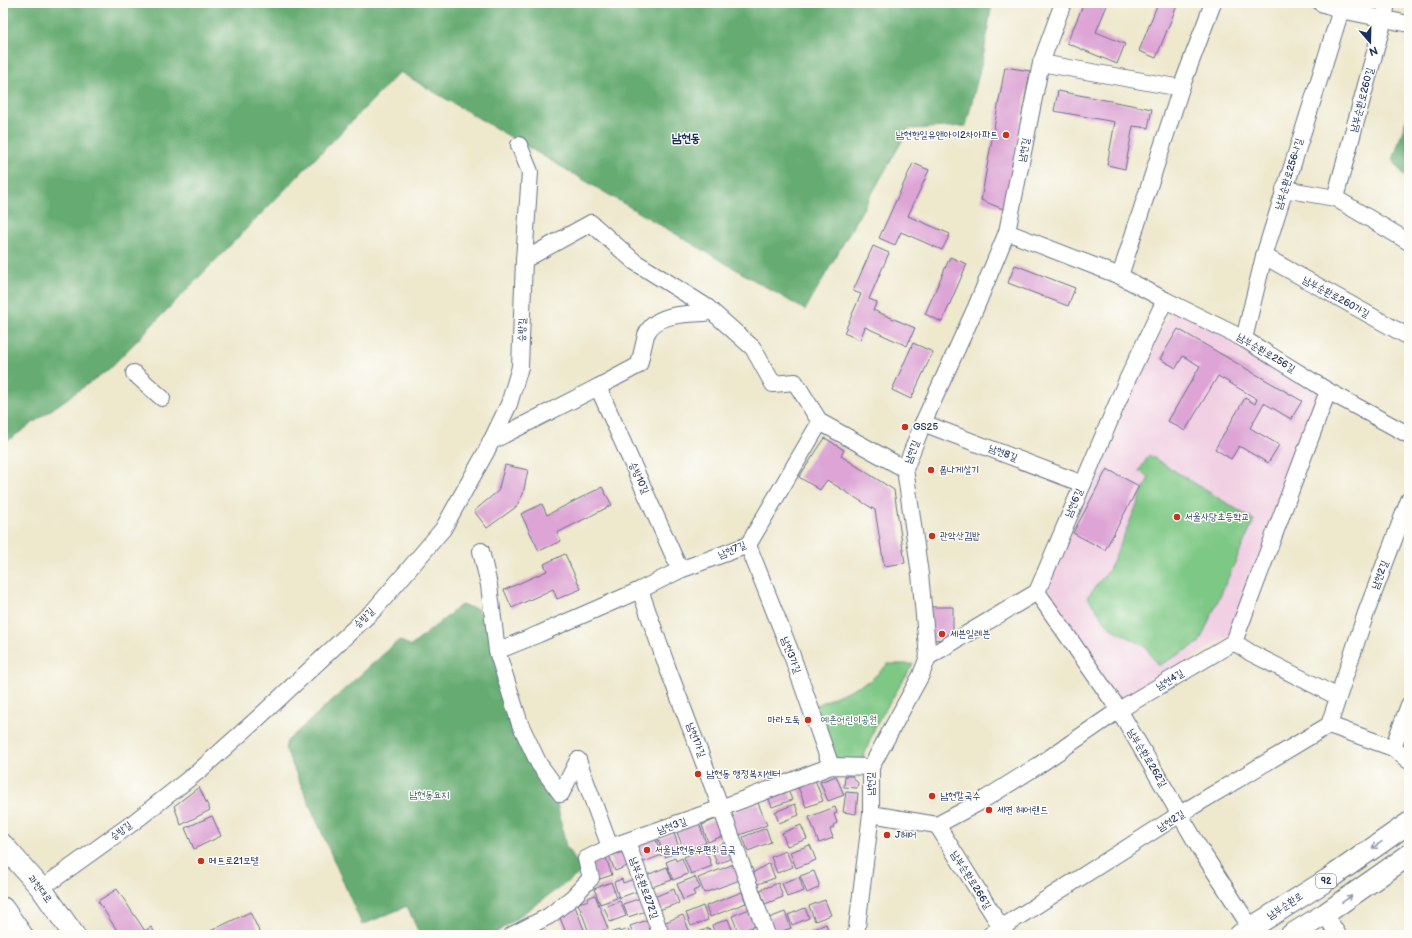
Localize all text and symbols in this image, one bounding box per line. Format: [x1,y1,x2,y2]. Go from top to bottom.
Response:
north arrow [1350,22,1390,62]
text: N [1367,43,1379,58]
street label: 남부순환로260길 [1348,66,1376,134]
place label: 남현한일유앤아이2차아파트 [896,129,998,141]
marker: 남현한일유앤아이2차아파트 [1001,130,1011,140]
district label: 남현동 [672,131,700,146]
street label: 남현길 [1016,137,1032,163]
street label: 남부순환로256나길 [1272,137,1306,211]
street label: 남부순환로260가길 [1301,274,1371,320]
street label: 승방길 [516,318,528,342]
street label: 남부순환로256길 [1235,331,1297,375]
place label: GS25 [913,421,938,433]
marker: GS25 [900,422,910,432]
street label: 남현길 [902,439,922,465]
street label: 남현8길 [987,442,1019,464]
street label: 승방10길 [627,460,651,496]
place label: 폼나게살기 [939,464,979,476]
marker: 폼나게살기 [926,465,936,475]
street label: 남현6길 [1062,487,1086,519]
place label: 서울사당초등학교 [1185,511,1249,523]
marker: 서울사당초등학교 [1172,512,1182,522]
place label: 관악산김밥 [940,530,980,542]
marker: 관악산김밥 [927,531,937,541]
street label: 남현7길 [716,539,748,561]
street label: 남현2길 [1369,559,1391,591]
street label: 승방길 [351,605,377,631]
place label: 세븐일레븐 [950,628,990,640]
marker: 세븐일레븐 [937,629,947,639]
street label: 남현3가길 [779,635,803,675]
street label: 남현4길 [1154,667,1186,693]
place label: 마라도둑 [768,714,800,726]
park label: 예촌어린이공원 [821,714,877,726]
marker: 마라도둑 [803,715,813,725]
street label: 남현1가길 [684,721,708,759]
street label: 남부순환로262길 [1125,727,1169,789]
place label: 남현동 행정복지센터 [706,768,781,780]
marker: 남현동 행정복지센터 [693,769,703,779]
street label: 남현길 [865,772,877,796]
park label: 남현동요지 [409,789,449,801]
place label: 남현칼국수 [940,790,980,802]
marker: 남현칼국수 [927,791,937,801]
place label: 세연 헤어랜드 [997,804,1048,816]
marker: 세연 헤어랜드 [984,805,994,815]
street label: 남현2길 [1155,808,1187,834]
street label: 남현3길 [656,815,688,837]
street label: 승방길 [108,819,134,843]
place label: J헤어 [895,829,917,841]
marker: J헤어 [882,830,892,840]
one-way arrow [1371,841,1382,849]
place label: 서울남현동우편취급국 [655,844,735,856]
marker: 서울남현동우편취급국 [642,845,652,855]
street label: 남부순환로266길 [948,849,994,911]
place label: 메트로21모텔 [209,855,259,867]
street label: 남부순환로272길 [627,855,661,921]
marker: 메트로21모텔 [196,856,206,866]
street label: 과천대로 [25,873,55,905]
road number: 92 [1316,874,1336,888]
street label: 남부순환로 [1265,890,1305,922]
one-way arrow [1341,895,1352,903]

